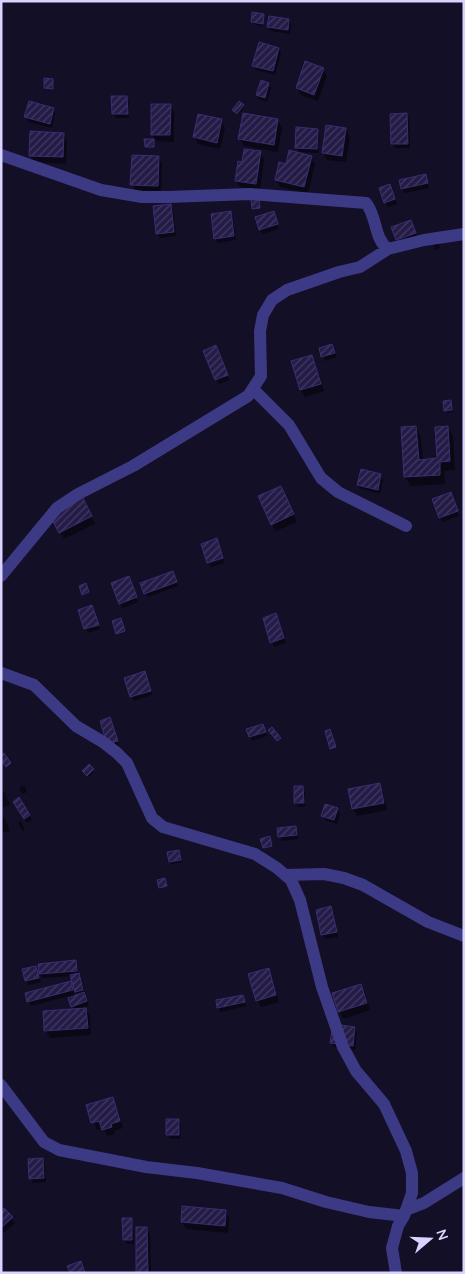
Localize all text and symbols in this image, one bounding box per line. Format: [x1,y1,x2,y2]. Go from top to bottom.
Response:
north arrow [405,1214,455,1264]
text: N [432,1227,452,1243]

